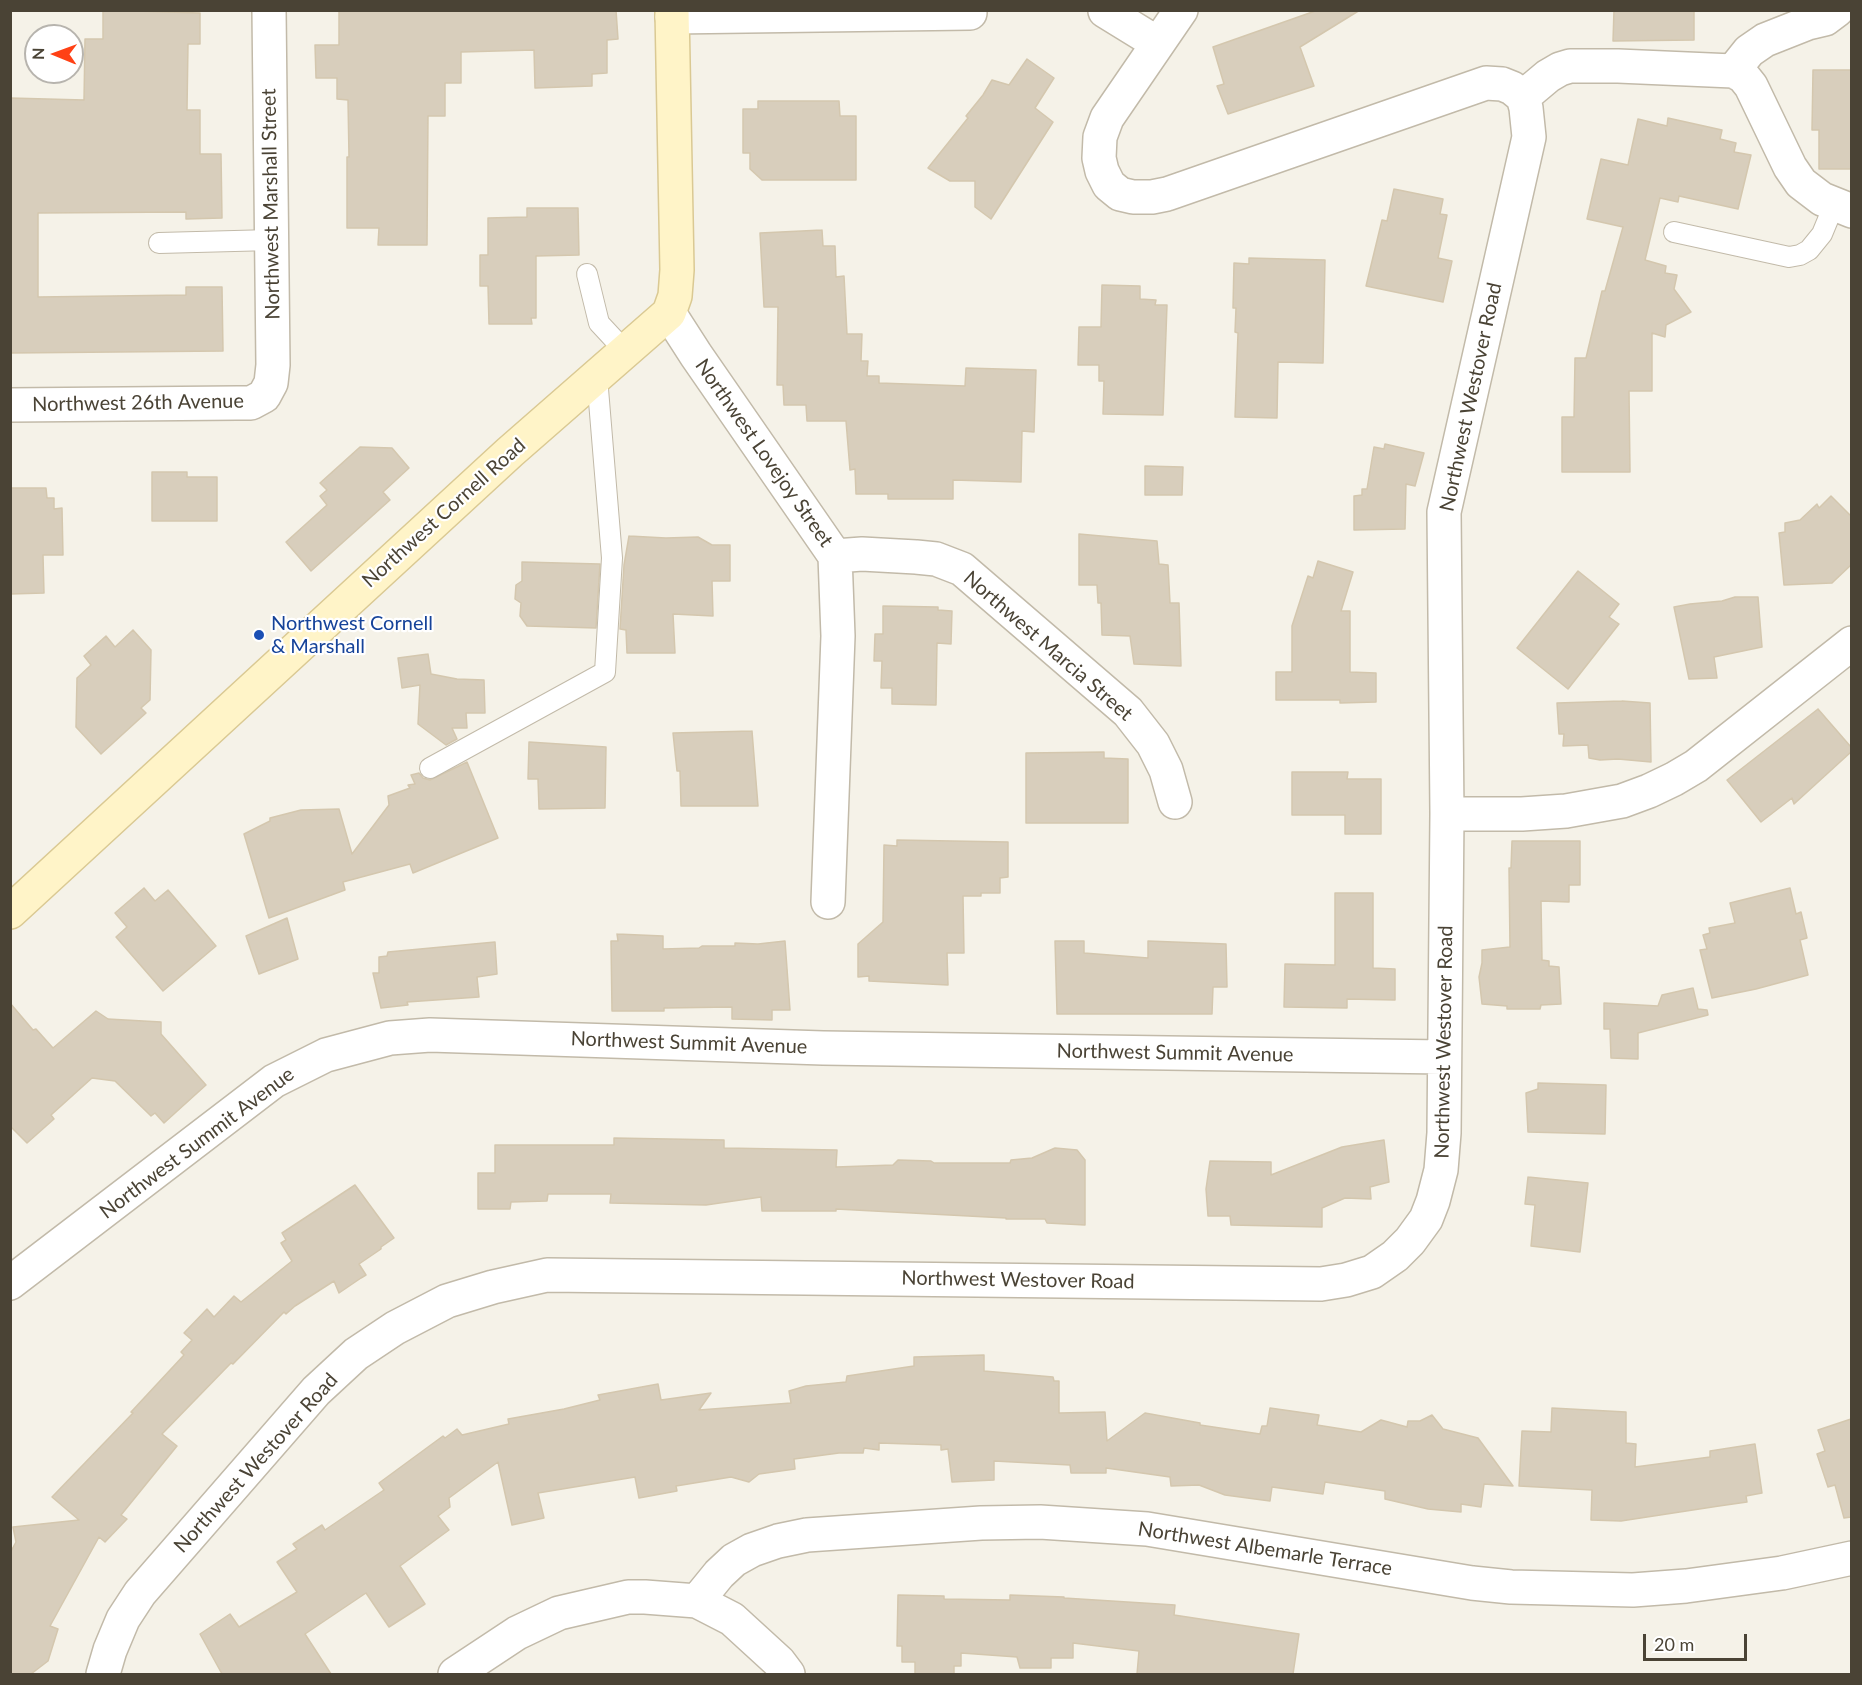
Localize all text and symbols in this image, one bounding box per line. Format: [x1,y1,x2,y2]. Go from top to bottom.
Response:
north arrow [24,24,84,84]
text: N [28,47,47,60]
street label: Northwest Marshall Street [257,88,285,320]
street label: Northwest Westover Road [1435,280,1507,514]
street label: Northwest Lovejoy Street [690,354,838,552]
street label: Northwest 26th Avenue [32,389,244,417]
street label: Northwest Cornell Road [357,433,531,593]
street label: Northwest Marcia Street [959,566,1137,726]
place label: Northwest Cornell & Marshall [271,612,433,659]
marker: Northwest Cornell & Marshall [252,628,266,642]
street label: Northwest Westover Road [1430,925,1458,1159]
street label: Northwest Summit Avenue [570,1027,808,1059]
street label: Northwest Summit Avenue [1056,1039,1294,1067]
street label: Northwest Summit Avenue [95,1062,299,1224]
street label: Northwest Westover Road [901,1266,1135,1294]
street label: Northwest Westover Road [169,1368,343,1558]
street label: Northwest Albemarle Terrace [1136,1517,1394,1581]
scale bar [1646,1622,1750,1660]
text: 20 m [1654,1633,1694,1655]

